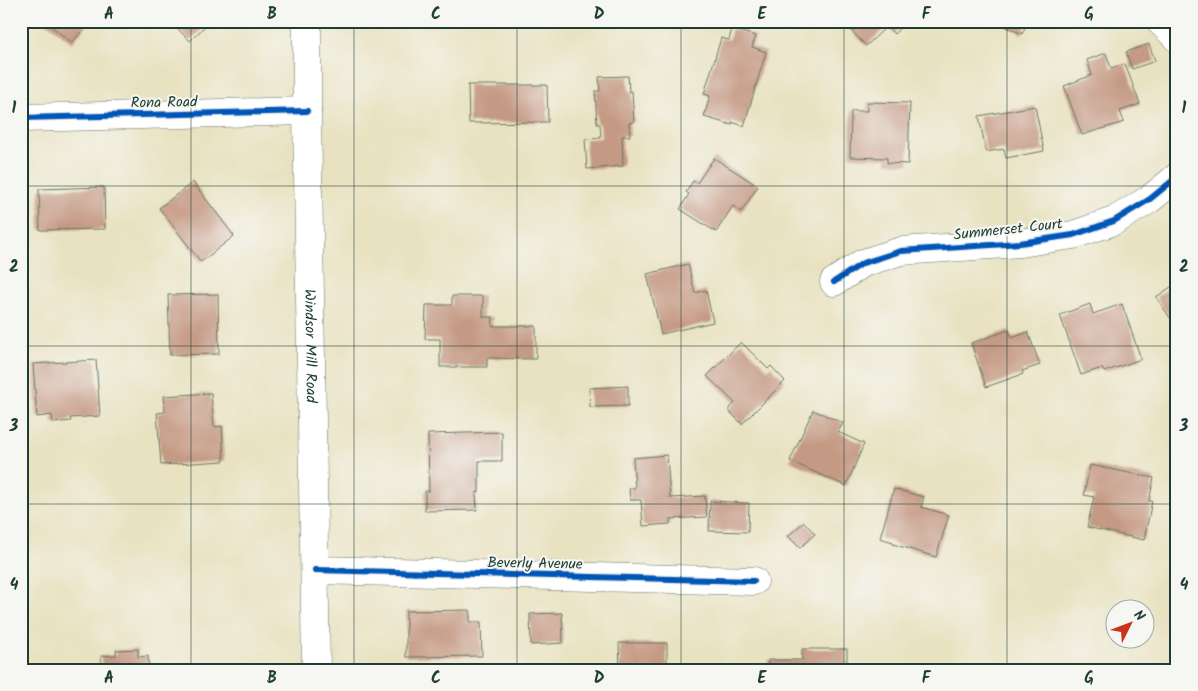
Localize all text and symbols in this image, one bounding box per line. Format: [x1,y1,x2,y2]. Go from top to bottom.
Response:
text: A [104,2,114,27]
text: B [267,2,277,27]
text: C [431,2,441,27]
text: D [594,2,605,27]
text: E [758,2,768,27]
text: F [922,2,932,27]
text: G [1084,2,1094,27]
street label: Rona Road [130,90,198,116]
text: 1 [12,96,17,121]
text: 1 [1182,96,1187,121]
street label: Summerset Court [952,212,1064,248]
text: 2 [9,255,19,280]
text: 2 [1179,255,1189,280]
street label: Windsor Mill Road [297,289,323,404]
text: 3 [9,414,19,439]
text: 3 [1179,414,1189,439]
street label: Beverly Avenue [487,551,583,577]
text: 4 [10,573,19,598]
text: 4 [1180,573,1189,598]
north arrow [1106,598,1156,648]
text: N [1128,605,1150,627]
text: A [104,666,114,691]
text: B [267,666,277,691]
text: C [431,666,441,691]
text: D [594,666,605,691]
text: E [758,666,768,691]
text: F [922,666,932,691]
text: G [1084,666,1094,691]

